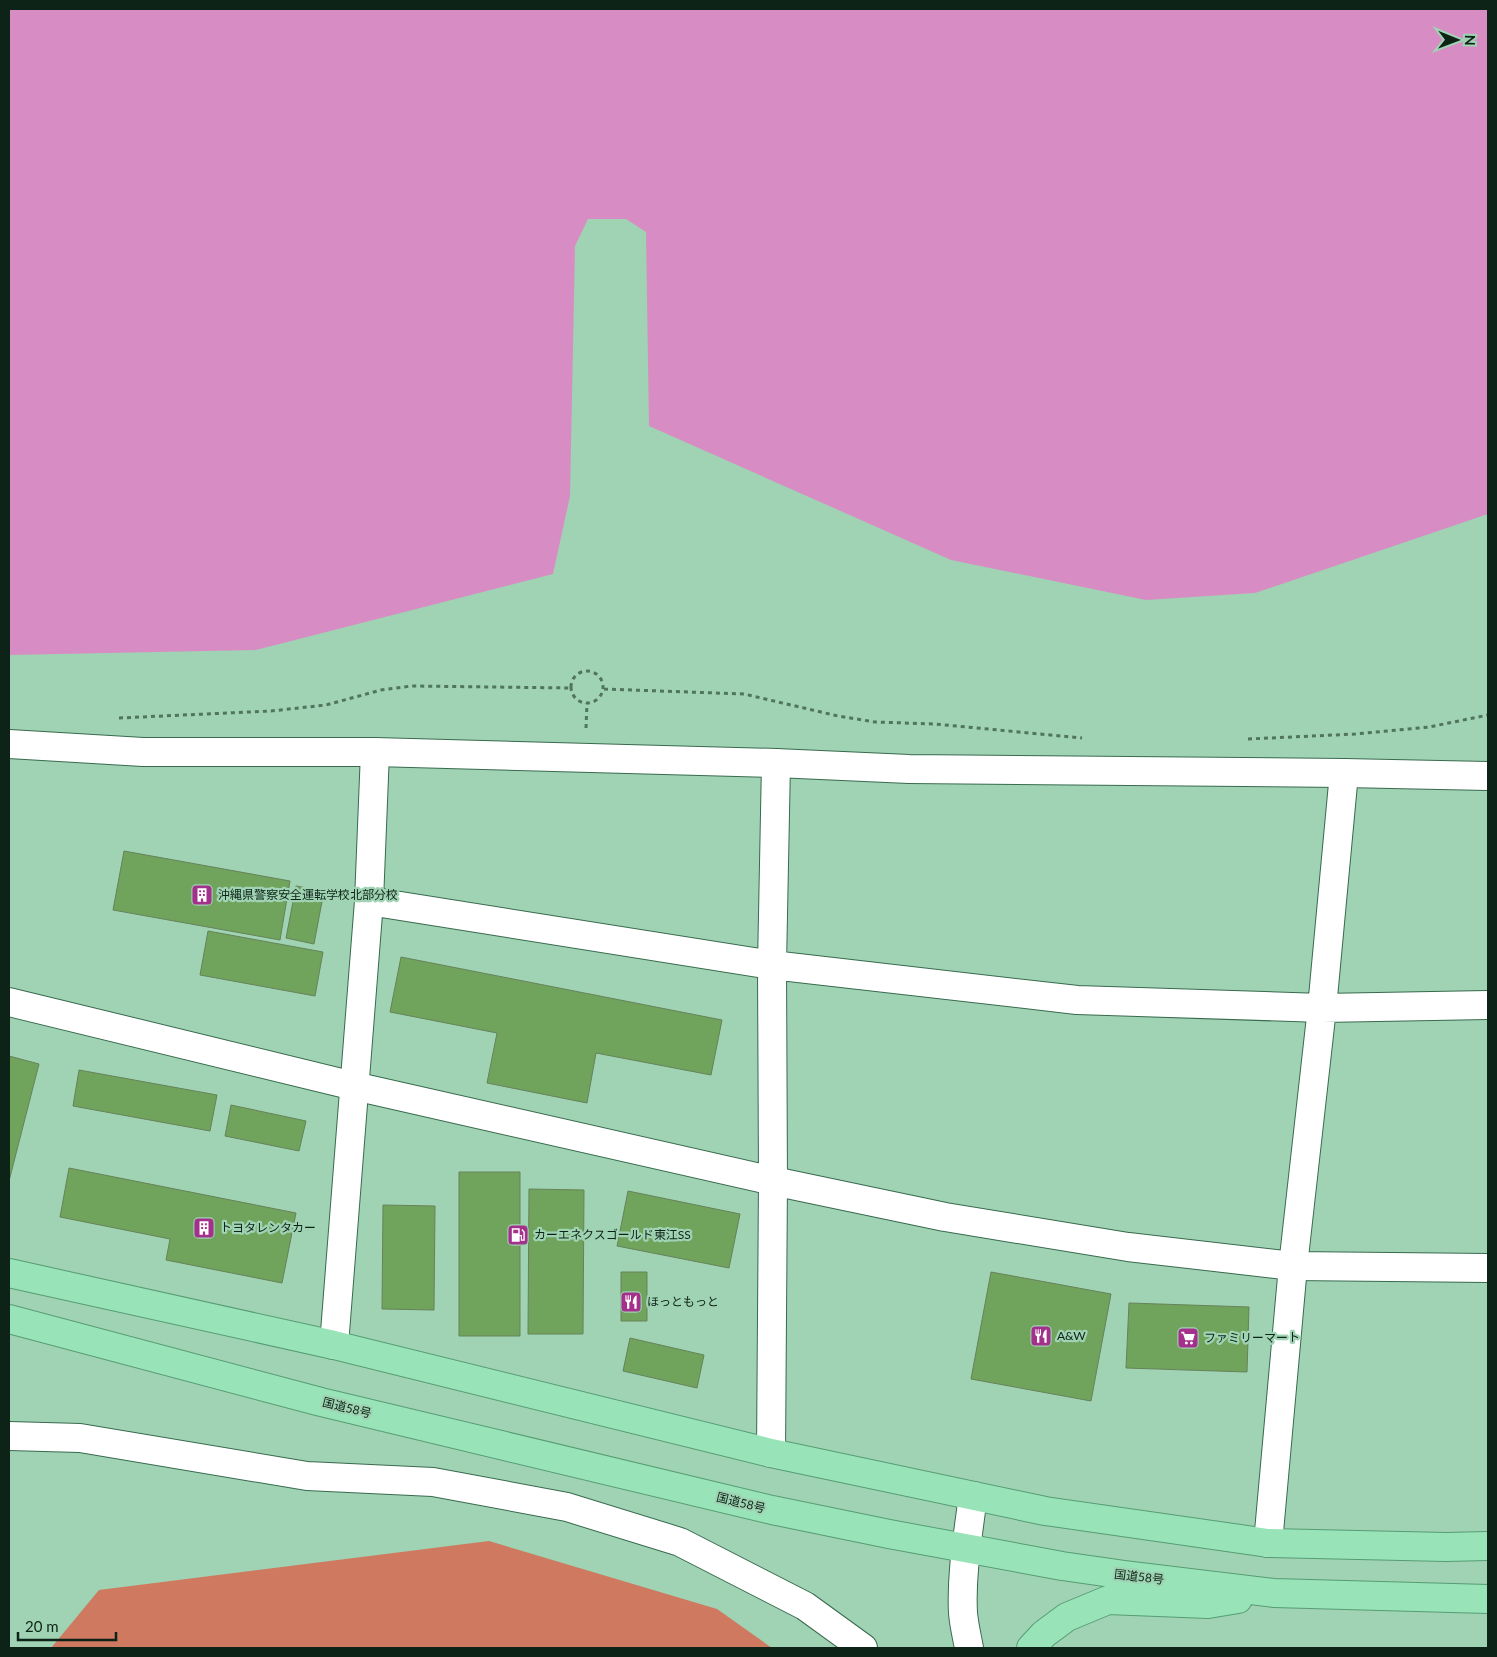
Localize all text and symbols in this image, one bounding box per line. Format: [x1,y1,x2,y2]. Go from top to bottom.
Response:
north arrow [1432,15,1482,65]
text: N [1462,35,1479,46]
building icon: 沖縄県警察安全運転学校北部分校 [190,883,214,907]
place label: 沖縄県警察安全運転学校北部分校 [218,887,398,902]
building icon: トヨタレンタカー [192,1216,216,1240]
place label: トヨタレンタカー [220,1220,316,1235]
fuel station icon: カーエネクスゴールド東江SS [506,1223,530,1247]
place label: カーエネクスゴールド東江SS [534,1227,691,1242]
restaurant icon: ほっともっと [619,1290,643,1314]
place label: ほっともっと [647,1294,719,1309]
restaurant icon: A&W [1029,1324,1053,1348]
supermarket icon: ファミリーマート [1176,1326,1200,1350]
place label: A&W [1057,1328,1086,1343]
place label: ファミリーマート [1204,1330,1300,1345]
street label: 国道58号 [321,1394,373,1421]
street label: 国道58号 [715,1489,767,1516]
street label: 国道58号 [1113,1566,1165,1587]
scale bar [18,1610,115,1642]
text: 20 m [25,1617,59,1635]

